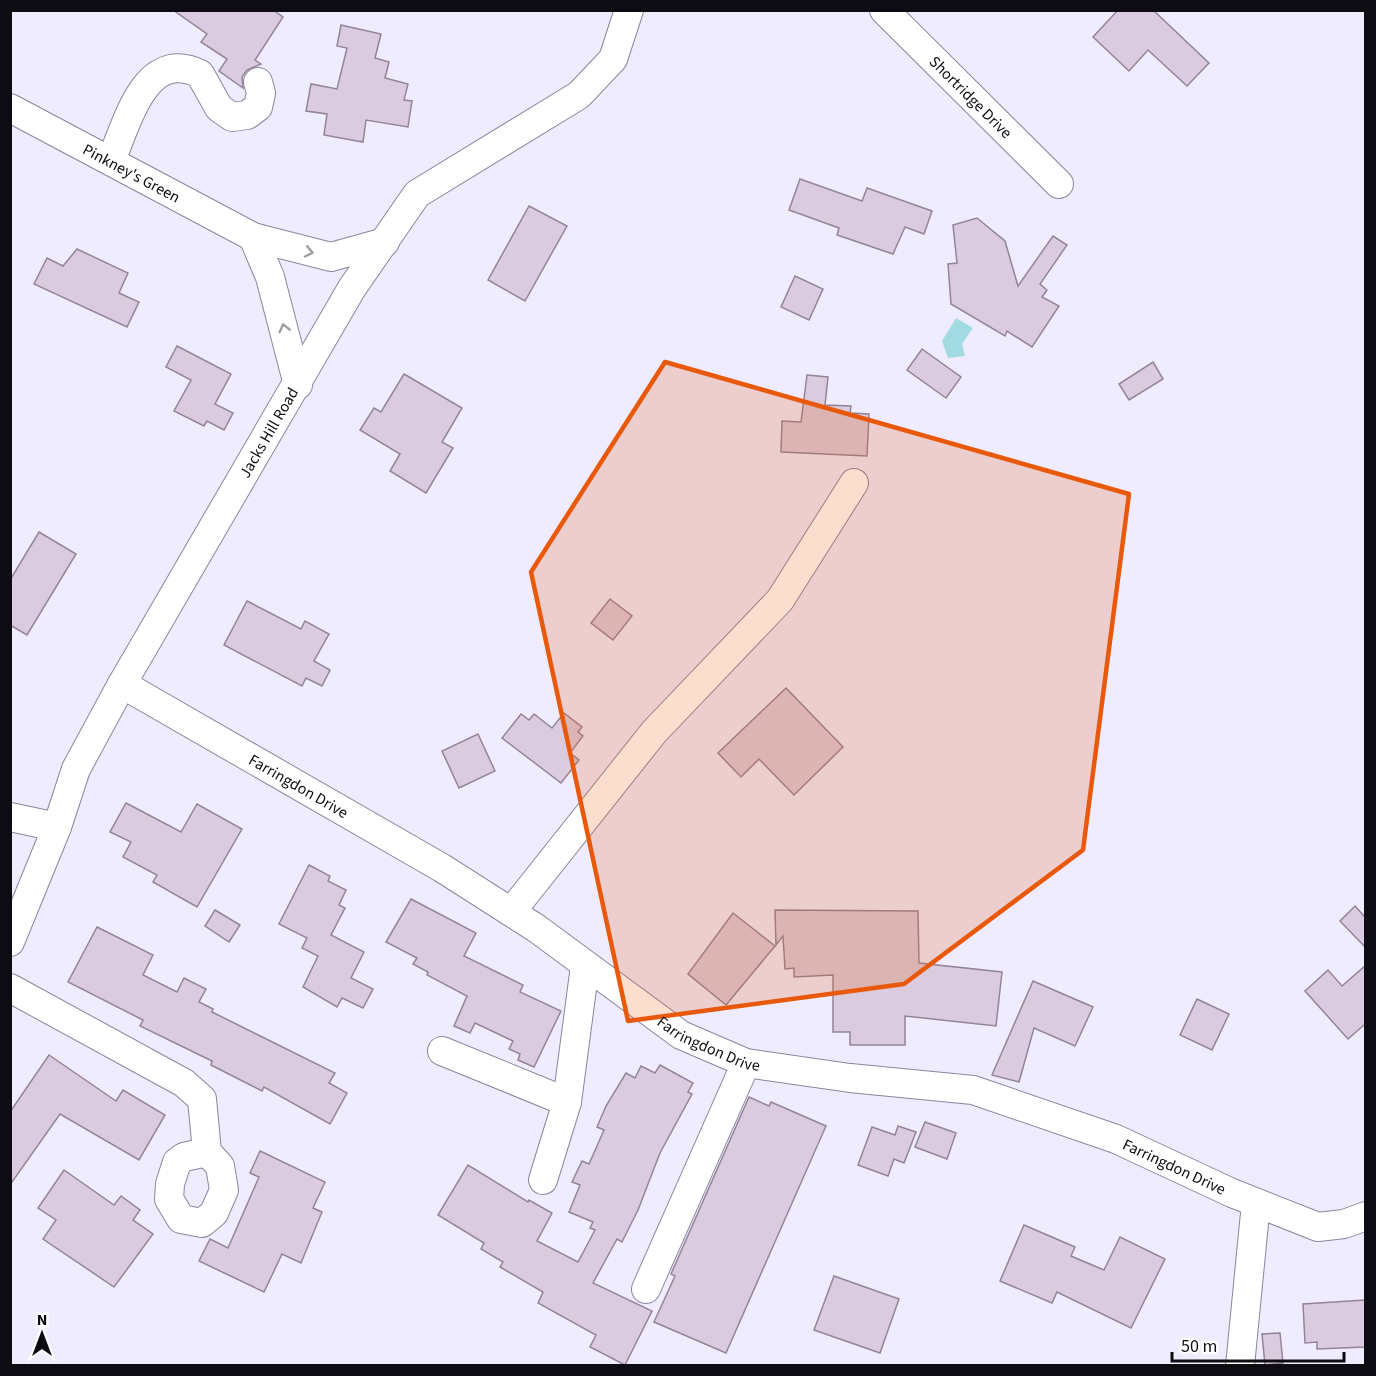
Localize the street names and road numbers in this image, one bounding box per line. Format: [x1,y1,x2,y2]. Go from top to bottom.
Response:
street label: Shortridge Drive [924,51,1017,144]
street label: Pinkney's Green [79,139,184,209]
street label: Jacks Hill Road [234,384,304,482]
street label: Farringdon Drive [245,749,352,824]
street label: Farringdon Drive [653,1011,761,1077]
street label: Farringdon Drive [1119,1134,1229,1201]

